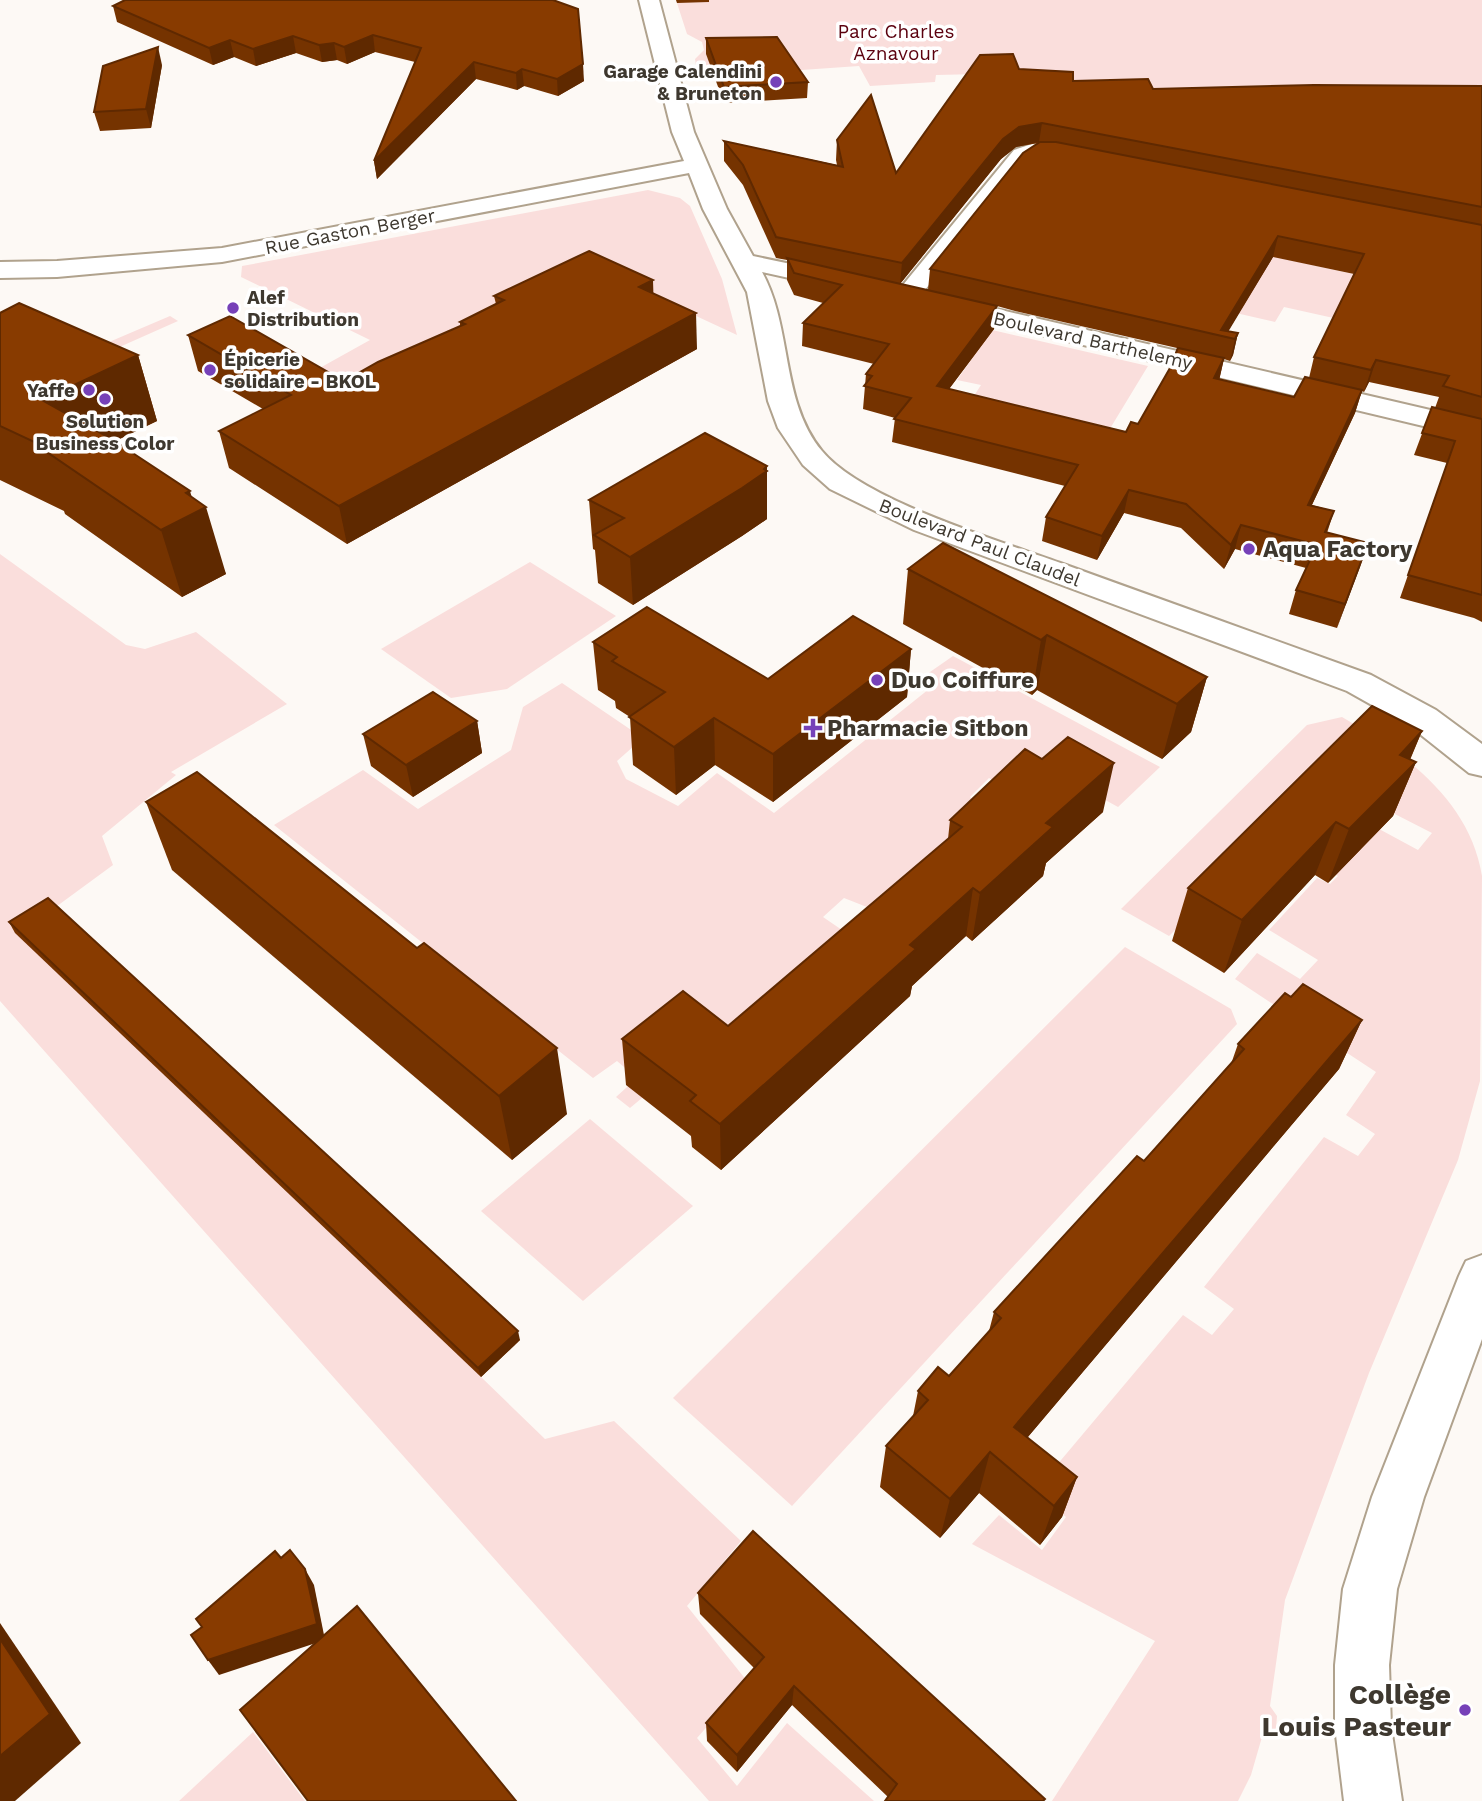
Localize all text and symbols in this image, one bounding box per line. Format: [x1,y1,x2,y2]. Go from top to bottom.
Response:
park label: Parc Charles Aznavour [837,20,955,65]
place label: Garage Calendini & Bruneton [603,60,762,105]
marker: Garage Calendini & Bruneton [768,74,784,90]
street label: Rue Gaston Berger [263,204,438,259]
place label: Alef Distribution [247,286,359,331]
marker: Alef Distribution [225,300,241,316]
street label: Boulevard Barthelemy [991,306,1195,375]
place label: Épicerie solidaire - BKOL [224,348,376,393]
marker: Épicerie solidaire - BKOL [202,362,218,378]
place label: Yaffe [27,379,75,402]
marker: Yaffe [81,382,97,398]
marker: Solution Business Color [97,391,113,407]
place label: Solution Business Color [36,410,175,455]
street label: Boulevard Paul Claudel [876,493,1084,592]
place label: Aqua Factory [1263,536,1413,563]
marker: Aqua Factory [1241,541,1257,557]
place label: Duo Coiffure [891,667,1034,694]
marker: Duo Coiffure [869,672,885,688]
place label: Pharmacie Sitbon [827,715,1029,742]
marker: Pharmacie Sitbon [805,720,821,736]
place label: Collège Louis Pasteur [1261,1678,1451,1743]
marker: Collège Louis Pasteur [1457,1702,1473,1718]

